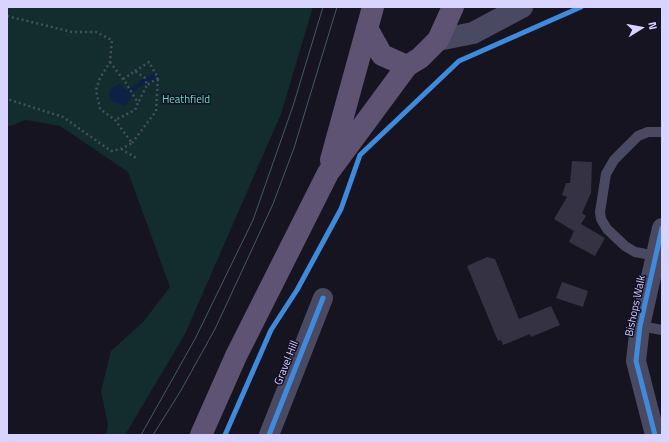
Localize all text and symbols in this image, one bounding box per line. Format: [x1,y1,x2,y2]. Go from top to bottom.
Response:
north arrow [621,8,661,48]
text: N [644,20,661,31]
park label: Heathfield [162,93,210,107]
street label: Bishops Walk [623,274,649,338]
street label: Gravel Hill [272,339,302,387]

